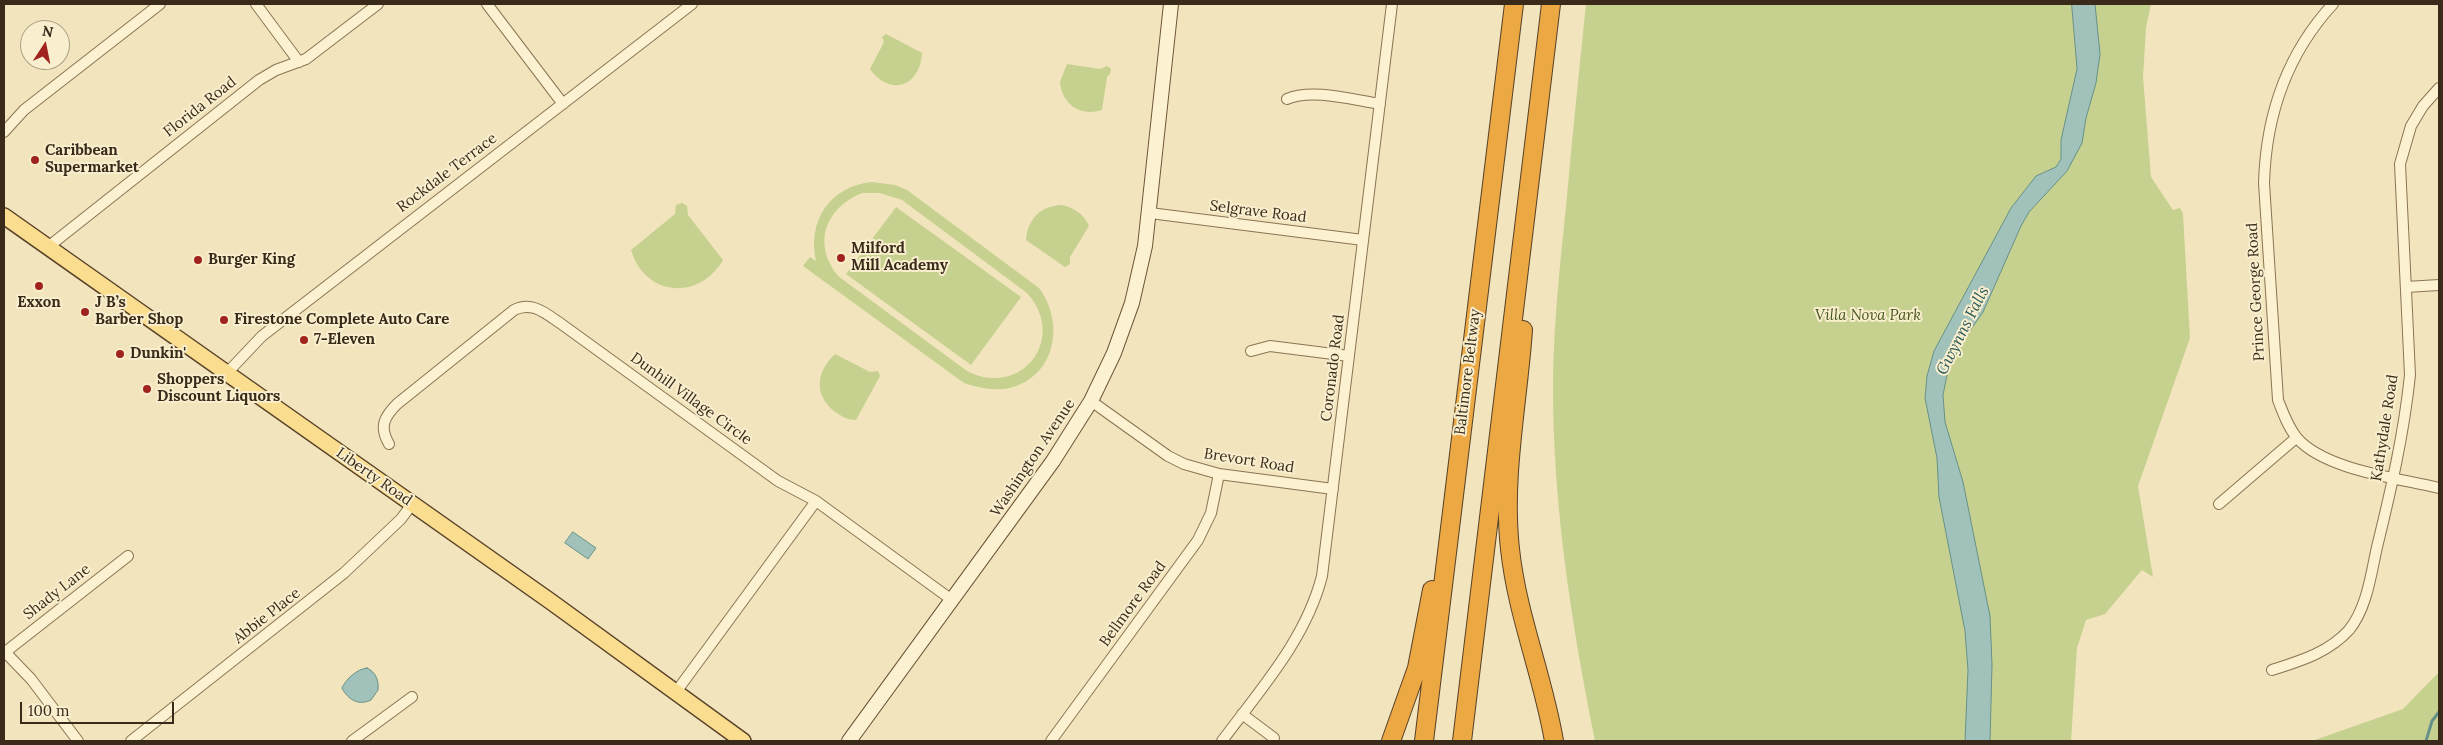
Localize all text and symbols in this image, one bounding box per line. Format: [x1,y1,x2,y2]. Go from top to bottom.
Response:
north arrow [20,20,70,70]
text: N [41,21,55,41]
street label: Florida Road [160,73,240,141]
street label: Rockdale Terrace [393,130,501,216]
place label: Caribbean Supermarket [45,142,139,177]
marker: Caribbean Supermarket [29,154,41,166]
street label: Selgrave Road [1209,197,1307,227]
street label: Prince George Road [2243,222,2269,362]
place label: Milford Mill Academy [851,240,948,275]
place label: Burger King [208,251,295,269]
marker: Milford Mill Academy [835,252,847,264]
marker: Burger King [192,254,204,266]
marker: Exxon [33,280,45,292]
water label: Gwynns Falls [1933,284,1993,378]
place label: Exxon [17,294,61,312]
place label: J B’s Barber Shop [95,294,183,329]
marker: J B’s Barber Shop [79,306,91,318]
park label: Villa Nova Park [1815,307,1921,325]
street label: Baltimore Beltway [1451,308,1485,436]
place label: Firestone Complete Auto Care [234,311,449,329]
street label: Coronado Road [1318,313,1348,423]
marker: Firestone Complete Auto Care [218,314,230,326]
place label: 7-Eleven [314,331,375,349]
marker: 7-Eleven [298,334,310,346]
place label: Dunkin' [130,345,186,363]
marker: Dunkin' [114,348,126,360]
street label: Dunhill Village Circle [627,349,755,449]
place label: Shoppers Discount Liquors [157,371,280,406]
street label: Kathydale Road [2368,373,2402,483]
marker: Shoppers Discount Liquors [141,383,153,395]
street label: Washington Avenue [987,396,1079,520]
street label: Liberty Road [332,444,416,510]
street label: Brevort Road [1203,445,1295,477]
street label: Bellmore Road [1096,558,1170,650]
street label: Shady Lane [20,560,94,624]
street label: Abbie Place [230,584,304,648]
scale bar [22,692,176,724]
text: 100 m [28,701,69,720]

